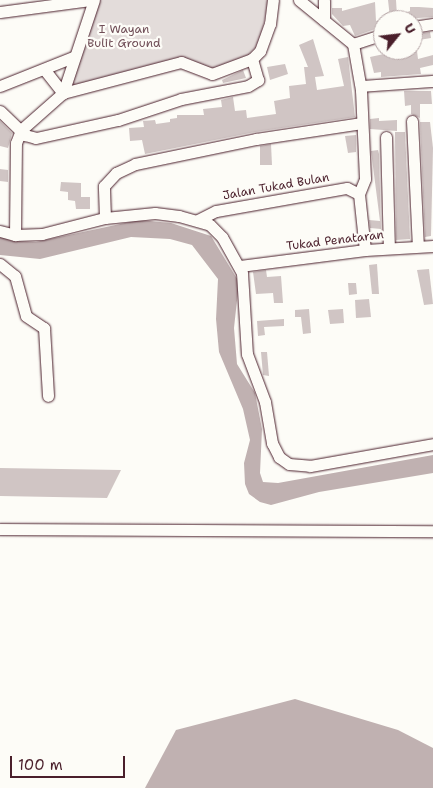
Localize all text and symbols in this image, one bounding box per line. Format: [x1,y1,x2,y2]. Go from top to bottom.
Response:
north arrow [373,10,423,60]
text: U [400,20,420,37]
park label: I Wayan Bulit Ground [87,23,161,51]
street label: Jalan Tukad Bulan [222,171,330,203]
street label: Tukad Penataran [285,228,385,254]
scale bar [12,746,128,778]
text: 100 m [18,755,63,775]

